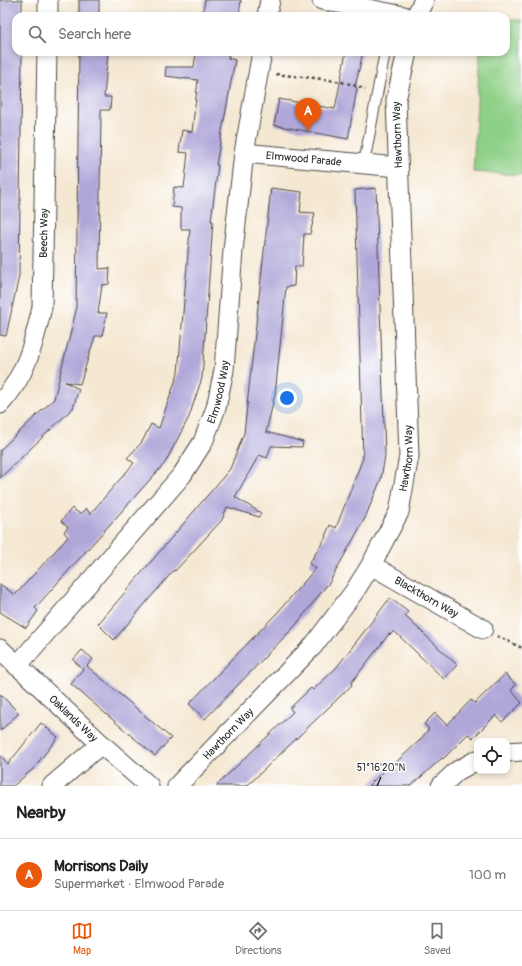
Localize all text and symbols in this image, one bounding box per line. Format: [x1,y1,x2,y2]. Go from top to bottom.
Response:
search box [12,12,510,56]
icon: search [26,23,48,45]
text: Search here [58,25,131,44]
pin: A [295,98,321,131]
street label: Hawthorn Way [390,101,405,169]
street label: Elmwood Parade [265,149,343,169]
street label: Beech Way [37,208,51,258]
street label: Elmwood Way [205,360,232,426]
your location [277,388,297,408]
street label: Hawthorn Way [397,425,416,493]
street label: Blackthorn Way [392,574,461,621]
street label: Oaklands Way [46,692,101,745]
street label: Hawthorn Way [200,705,256,762]
map controls [474,738,510,774]
button: locate [474,738,510,774]
text: 51°16'20"N [357,762,406,774]
text: Nearby [16,802,65,823]
text: Morrisons Daily [54,857,148,876]
text: A [25,867,33,883]
text: 100 m [469,867,506,883]
text: Supermarket · Elmwood Parade [54,876,224,892]
tab: Map [71,920,93,957]
tab: Directions [235,920,282,957]
tab: Saved [424,920,451,957]

